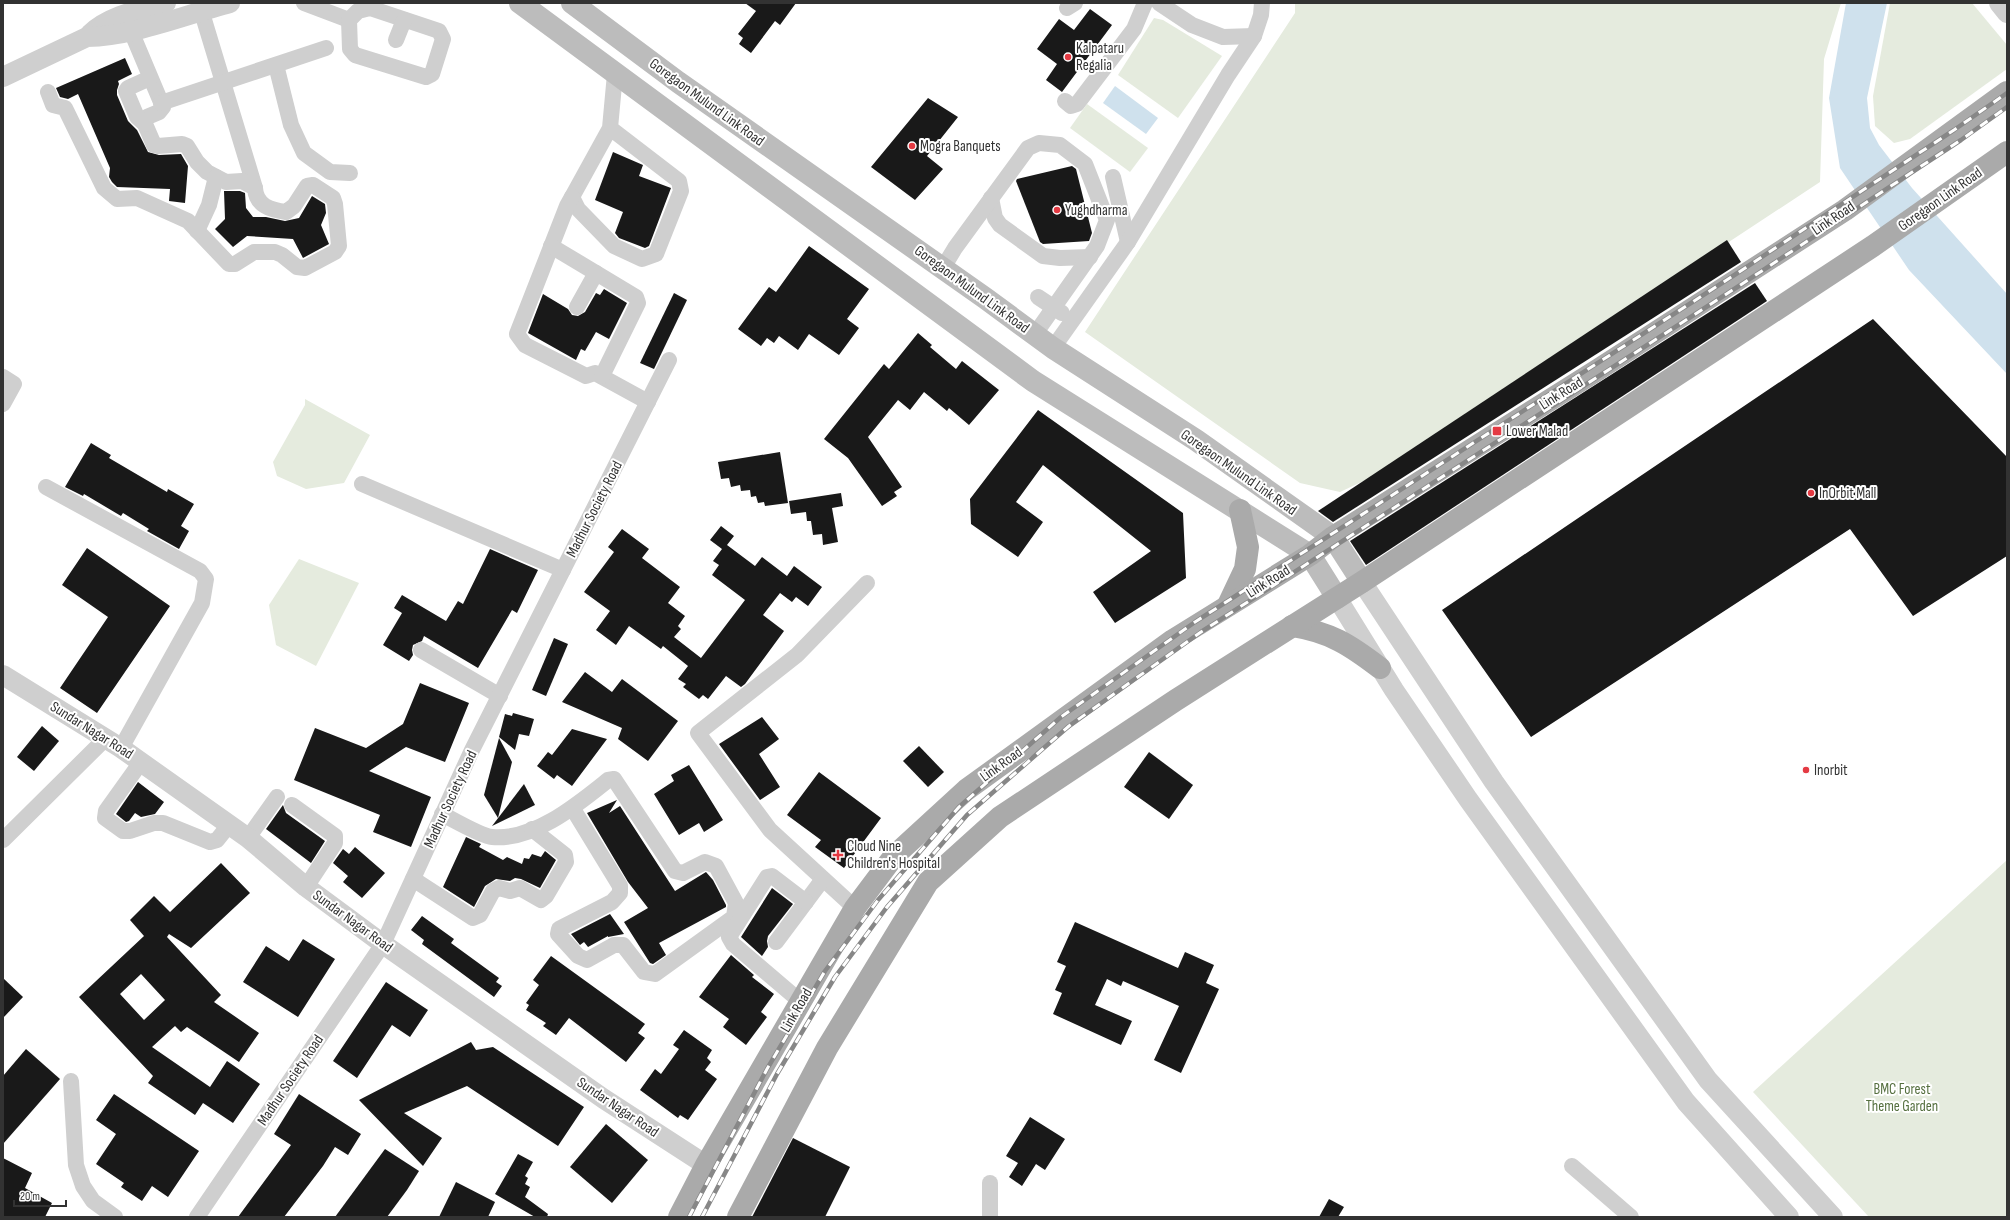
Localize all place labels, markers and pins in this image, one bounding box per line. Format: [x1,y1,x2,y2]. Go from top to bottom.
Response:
place label: Kalpataru Regalia [1076,39,1124,75]
marker: Kalpataru Regalia [1063,52,1073,62]
place label: Mogra Banquets [920,137,1001,156]
marker: Mogra Banquets [907,141,917,151]
place label: Yughdharma [1065,201,1128,220]
marker: Yughdharma [1052,205,1062,215]
place label: Lower Malad [1506,422,1568,441]
marker: Lower Malad [1491,425,1503,437]
place label: InOrbit Mall [1819,484,1876,503]
marker: InOrbit Mall [1806,488,1816,498]
place label: Inorbit [1814,761,1848,780]
marker: Inorbit [1801,765,1811,775]
place label: Cloud Nine Children's Hospital [847,837,940,873]
marker: Cloud Nine Children's Hospital [832,849,844,861]

